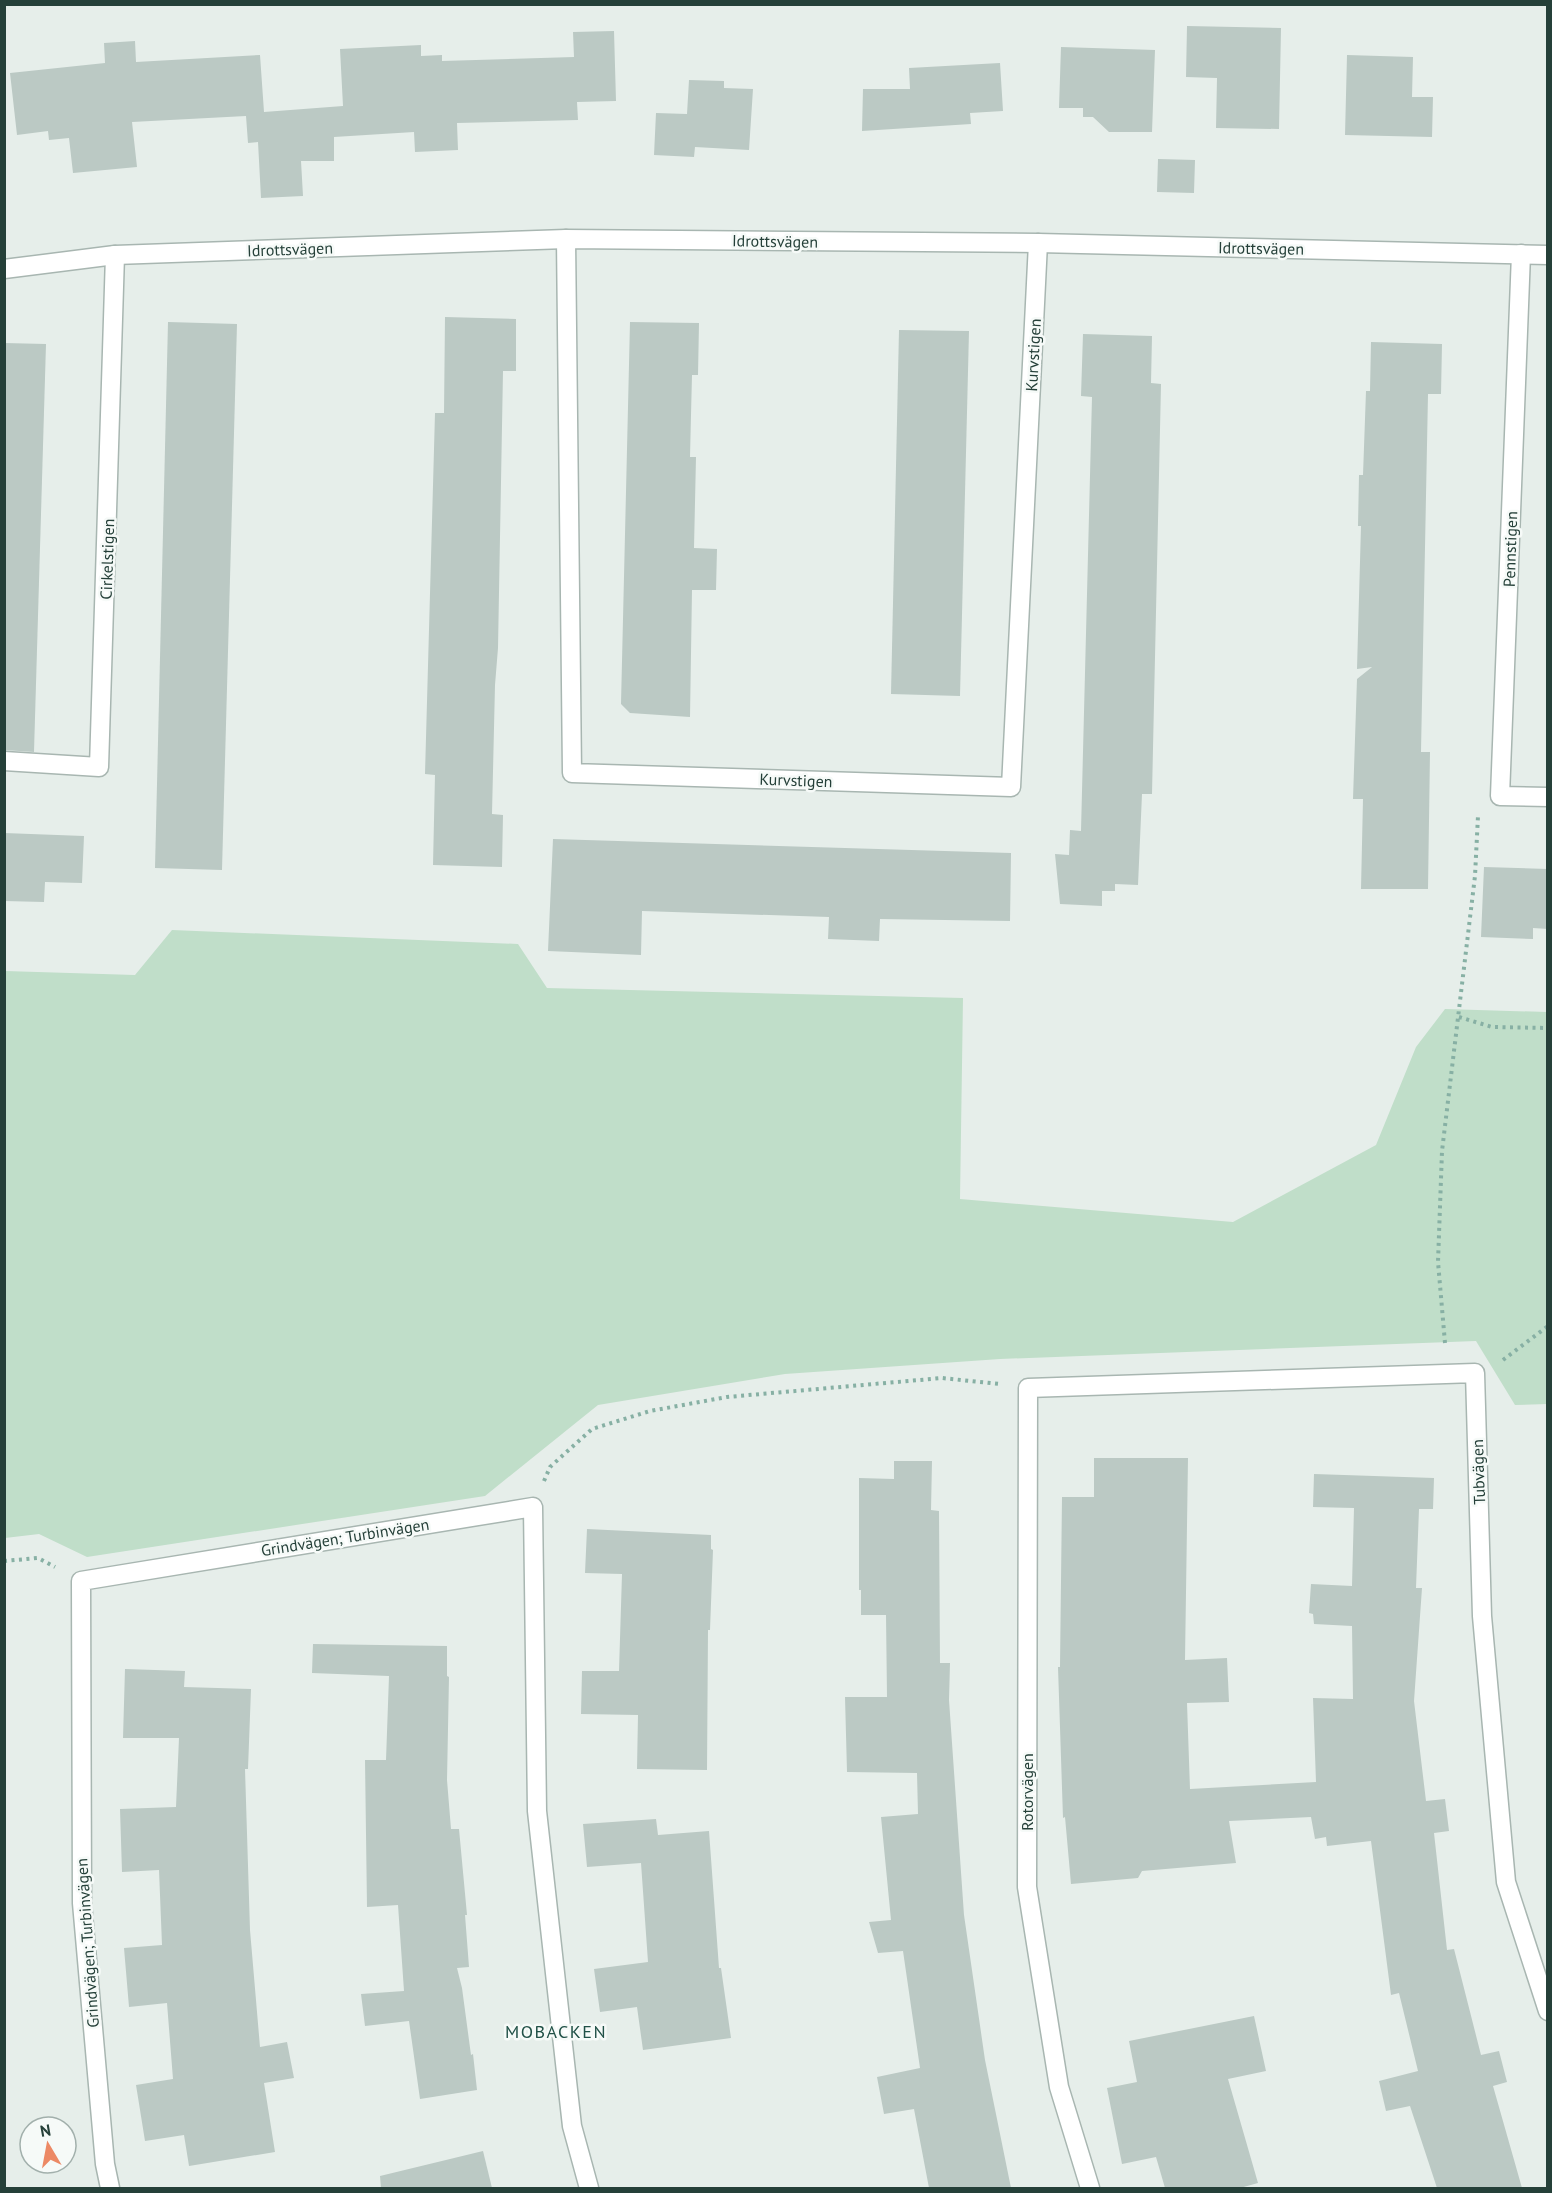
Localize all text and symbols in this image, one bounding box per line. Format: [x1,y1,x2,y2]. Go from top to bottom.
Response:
street label: Idrottsvägen [732,230,818,252]
street label: Idrottsvägen [1218,237,1304,259]
street label: Idrottsvägen [247,238,333,260]
street label: Kurvstigen [1021,318,1045,392]
street label: Pennstigen [1499,511,1521,587]
street label: Cirkelstigen [96,518,118,600]
street label: Kurvstigen [759,769,833,791]
street label: Tubvägen [1467,1439,1489,1505]
street label: Grindvägen; Turbinvägen [260,1514,430,1560]
street label: Rotorvägen [1017,1753,1037,1831]
street label: Grindvägen; Turbinvägen [71,1858,103,2028]
district label: MOBACKEN [505,2020,607,2043]
north arrow [18,2115,78,2175]
text: N [38,2119,52,2141]

